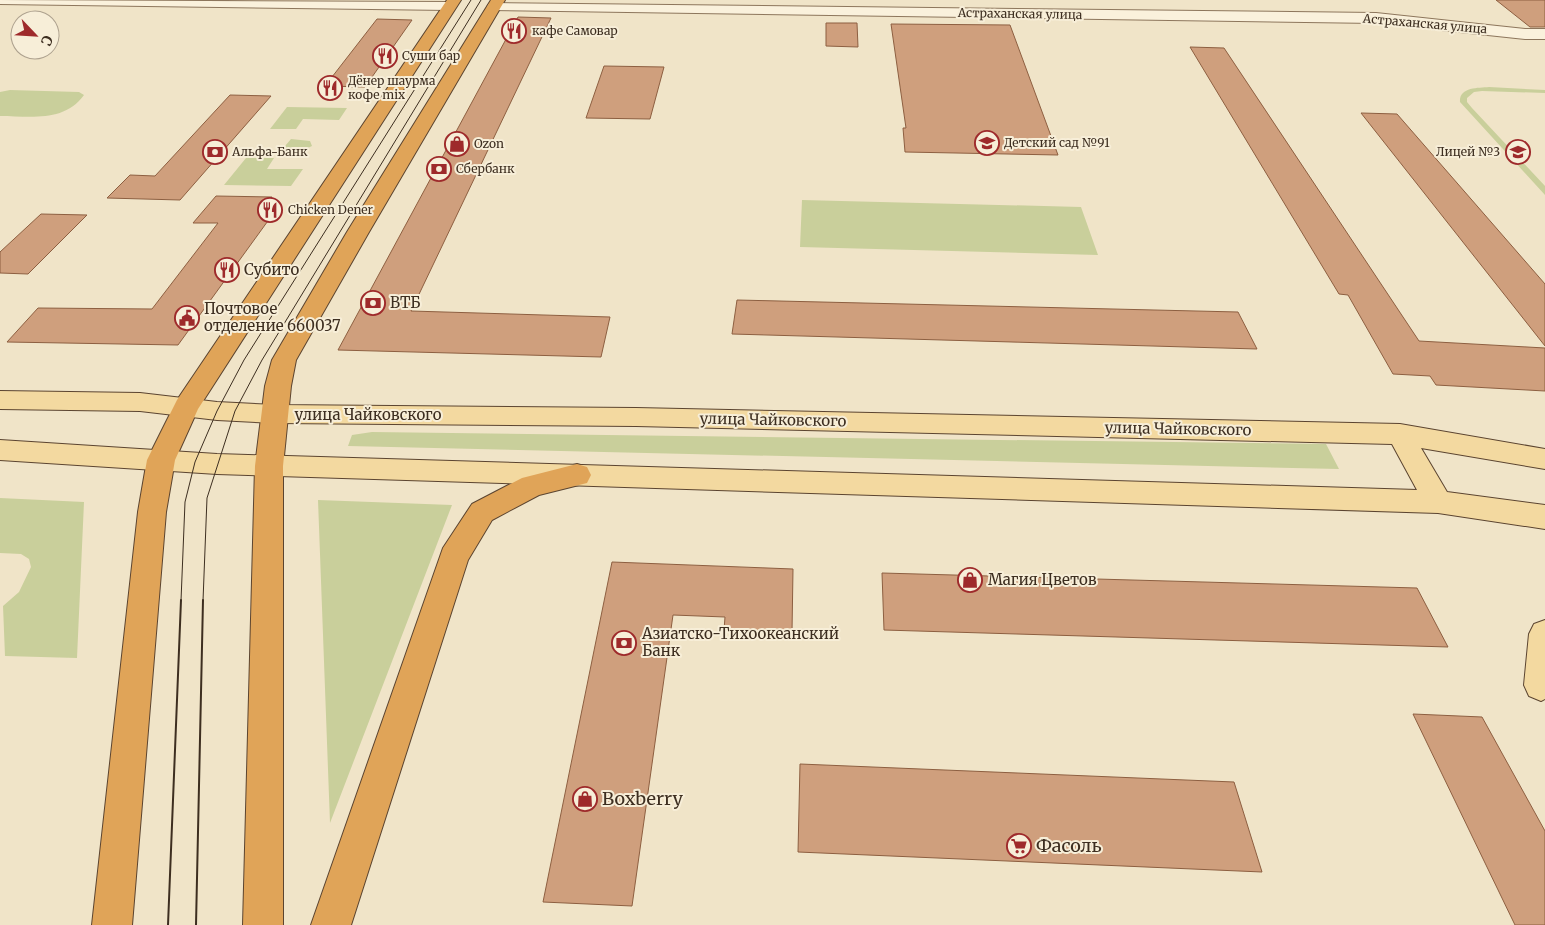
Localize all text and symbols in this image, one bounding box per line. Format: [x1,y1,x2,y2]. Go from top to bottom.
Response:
street label: Астраханская улица [957,5,1083,22]
north arrow [10,10,60,60]
street label: Астраханская улица [1361,11,1488,36]
restaurant icon: кафе Самовар [501,18,527,44]
place label: кафе Самовар [532,23,618,38]
text: С [37,32,57,49]
restaurant icon: Суши бар [372,43,398,69]
place label: Суши бар [402,48,460,63]
place label: Дёнер шаурма кофе mix [348,73,436,102]
restaurant icon: Дёнер шаурма кофе mix [317,75,343,101]
school or university icon: Детский сад №91 [974,130,1000,156]
shop icon: Ozon [444,131,470,157]
place label: Детский сад №91 [1004,135,1110,150]
place label: Ozon [474,136,504,151]
bank icon: Альфа-Банк [202,139,228,165]
school or university icon: Лицей №3 [1505,139,1531,165]
place label: Альфа-Банк [231,144,308,159]
place label: Лицей №3 [1436,144,1500,159]
bank icon: Сбербанк [426,156,452,182]
place label: Сбербанк [456,161,515,176]
restaurant icon: Chicken Dener [257,197,283,223]
place label: Chicken Dener [288,202,374,217]
restaurant icon: Субито [214,257,240,283]
place label: Субито [244,260,300,279]
bank icon: ВТБ [360,290,386,316]
place label: ВТБ [390,293,421,312]
place label: Почтовое отделение 660037 [204,299,341,335]
public building icon: Почтовое отделение 660037 [174,305,200,331]
street label: улица Чайковского [295,405,442,424]
street label: улица Чайковского [699,409,847,430]
street label: улица Чайковского [1104,418,1252,439]
shop icon: Магия Цветов [957,567,983,593]
place label: Магия Цветов [988,570,1097,589]
place label: Азиатско-Тихоокеанский Банк [641,624,839,660]
bank icon: Азиатско-Тихоокеанский Банк [611,630,637,656]
shop icon: Boxberry [572,786,598,812]
place label: Boxberry [602,787,683,810]
supermarket icon: Фасоль [1006,833,1032,859]
place label: Фасоль [1036,834,1102,857]

